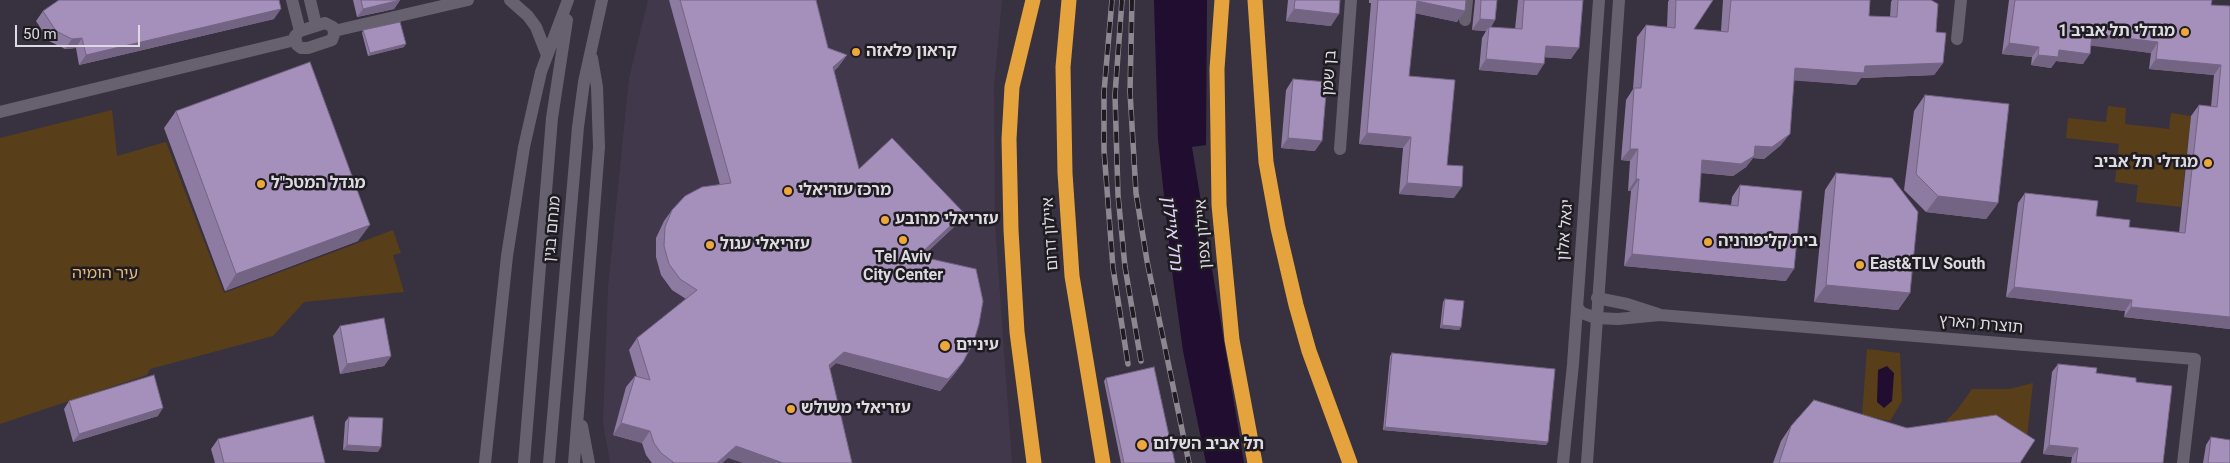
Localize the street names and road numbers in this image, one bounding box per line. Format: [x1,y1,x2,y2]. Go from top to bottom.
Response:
street label: בן שמן [1319,49,1341,97]
street label: מנחם בגין [541,195,565,263]
street label: איילון דרום [1039,197,1063,271]
street label: איילון צפון [1192,199,1216,269]
street label: יגאל אלון [1554,199,1578,261]
street label: תוצרת הארץ [1938,312,2024,338]

